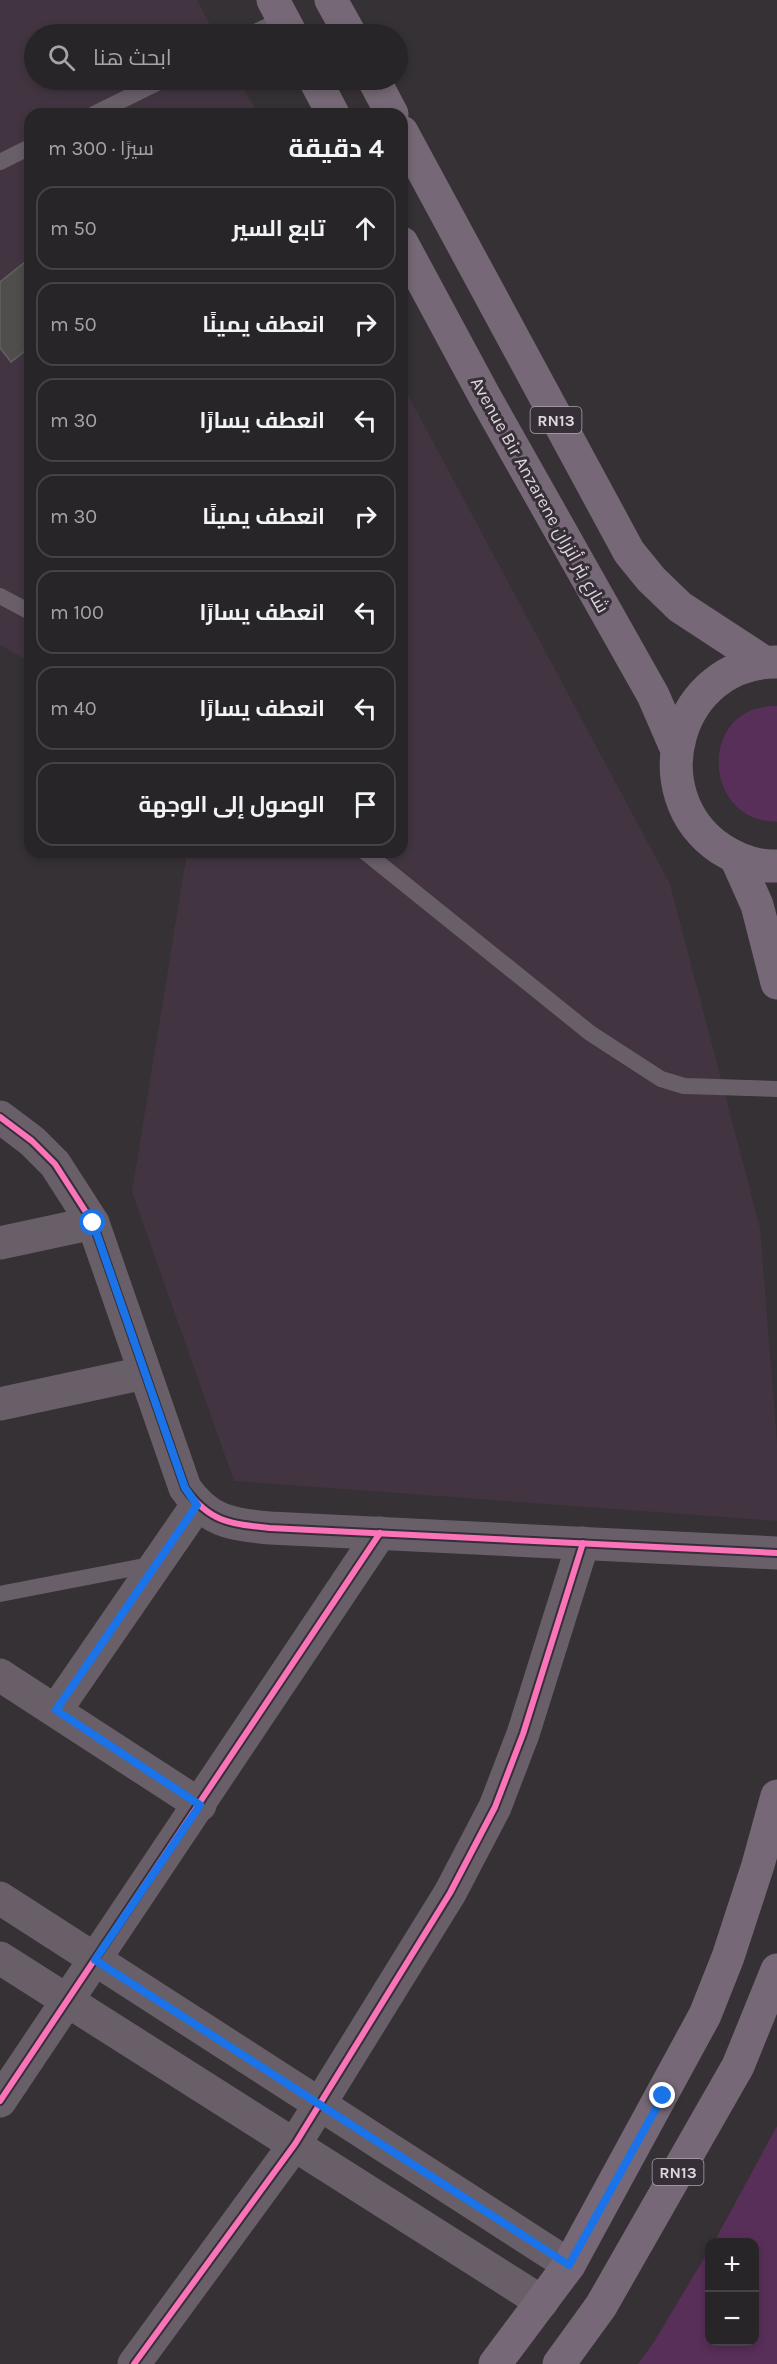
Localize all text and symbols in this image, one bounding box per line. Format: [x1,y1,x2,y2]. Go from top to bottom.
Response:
search box [24,24,408,90]
icon: search [45,41,78,74]
text: ابحث هنا [93,45,172,71]
text: 4 دقيقة [288,133,384,164]
text: سيرًا · 300 m [48,137,154,160]
icon: ahead [349,212,382,245]
text: تابع السير [232,216,325,242]
text: 50 m [50,217,97,240]
icon: right [349,308,382,341]
text: انعطف يمينًا [202,312,325,338]
text: 50 m [50,313,97,336]
street label: Avenue Bir Anzarene شارع بئر أنزران [465,373,614,617]
icon: left [349,404,382,437]
road number: RN13 [530,407,582,433]
text: انعطف يسارًا [199,408,325,434]
text: 30 m [50,409,97,432]
icon: right [349,500,382,533]
text: انعطف يمينًا [202,504,325,530]
text: 30 m [50,505,97,528]
icon: left [349,596,382,629]
text: انعطف يسارًا [199,600,325,626]
text: 100 m [50,601,104,624]
icon: left [349,692,382,725]
text: انعطف يسارًا [199,696,325,722]
text: 40 m [50,697,97,720]
icon: arrive [349,788,382,821]
text: الوصول إلى الوجهة [139,792,325,818]
route start [79,1209,105,1235]
route end [649,2082,675,2108]
road number: RN13 [652,2159,704,2185]
map controls [705,2238,759,2346]
button: + [705,2238,759,2292]
button: − [705,2292,759,2346]

